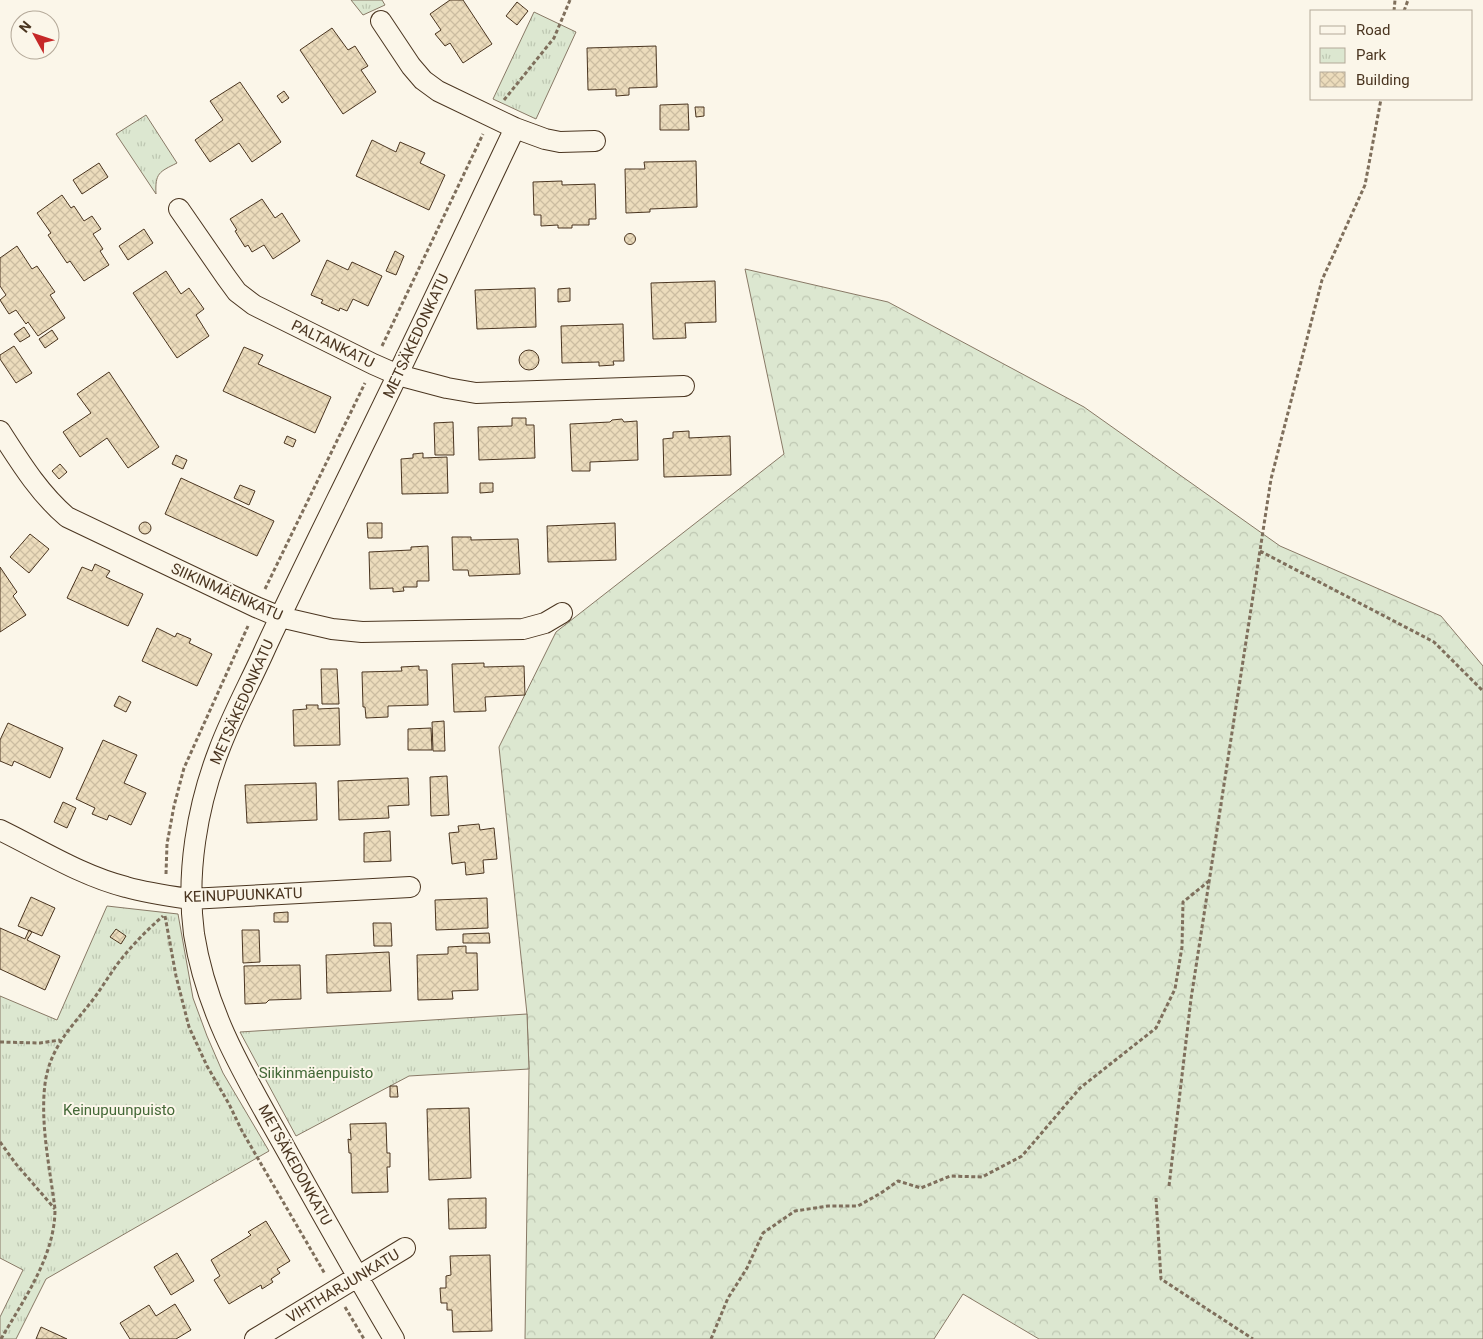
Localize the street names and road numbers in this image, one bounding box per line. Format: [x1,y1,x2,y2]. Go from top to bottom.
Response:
street label: METSÄKEDONKATU [379,271,453,401]
street label: PALTANKATU [289,316,377,372]
street label: SIIKINMÄENKATU [168,559,286,625]
street label: METSÄKEDONKATU [206,637,278,767]
street label: KEINUPUUNKATU [183,884,303,906]
street label: METSÄKEDONKATU [254,1102,336,1228]
street label: VIHTHARJUNKATU [283,1245,403,1327]

